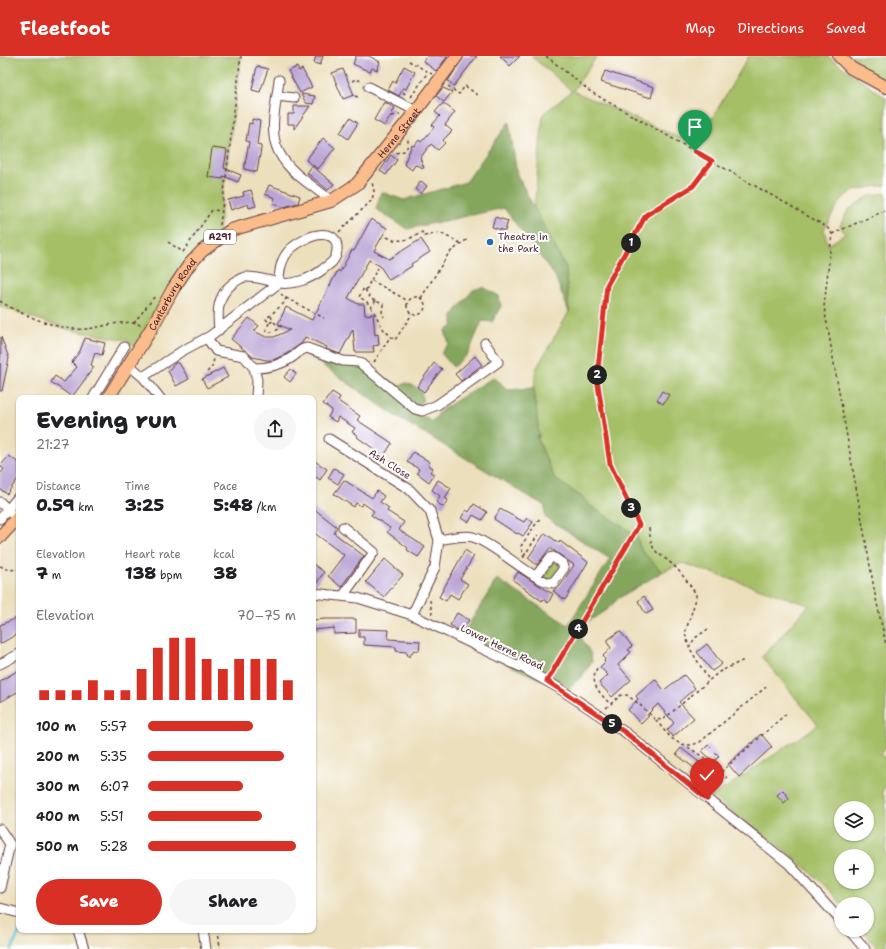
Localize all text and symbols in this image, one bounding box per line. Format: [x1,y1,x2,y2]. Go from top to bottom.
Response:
text: Fleetfoot [20,16,110,41]
text: Map [686,19,716,37]
text: Directions [738,19,804,37]
text: Saved [826,19,866,37]
street label: Herne Street [374,105,423,161]
pin [678,110,712,151]
icon: arrive [684,116,706,138]
road number: A291 [204,230,236,244]
place label: Theatre in the Park [498,230,548,255]
pin: 1 [621,233,641,253]
text: 1 [628,235,634,250]
marker: Theatre in the Park [485,237,495,247]
street label: Canterbury Road [145,255,199,333]
pin: 2 [587,365,607,385]
text: 2 [593,367,601,382]
text: Evening run [36,406,177,435]
button: share [254,408,296,450]
text: 21:27 [36,436,70,453]
street label: Ash Close [367,446,414,482]
text: Distance [36,479,81,494]
text: Time [125,479,150,494]
text: Pace [213,479,238,494]
text: 0.59 [36,494,75,516]
text: 3:25 [125,494,164,516]
text: 5:48 [213,494,253,516]
pin: 3 [621,498,641,518]
text: km [75,500,94,515]
text: /km [253,500,276,515]
text: 3 [627,500,635,515]
text: Elevation [36,547,85,562]
text: Heart rate [125,547,181,562]
text: kcal [213,547,235,562]
text: 7 [36,562,48,584]
text: 138 [125,562,156,584]
text: 38 [213,562,237,584]
text: m [48,568,61,583]
text: bpm [156,568,182,583]
text: Elevation [36,607,94,624]
text: 70–75 m [237,607,296,624]
pin: 4 [568,619,588,639]
street label: Lower Herne Road [458,621,546,673]
text: 4 [574,621,582,636]
pin: 5 [602,714,622,734]
text: 5 [609,716,615,731]
text: 100 m [36,718,76,735]
text: 5:57 [100,718,127,735]
text: 200 m [36,748,79,765]
text: 5:35 [100,748,127,765]
pin [690,758,724,799]
icon: check [696,764,718,786]
text: 300 m [36,778,80,795]
text: 6:07 [100,778,129,795]
map controls [834,801,874,937]
button: layers [834,801,874,841]
text: 400 m [36,808,80,825]
text: 5:51 [100,808,124,825]
text: 500 m [36,838,79,855]
text: 5:28 [100,838,128,855]
button: + [834,849,874,889]
button: Save [36,879,162,925]
button: Share [170,879,296,925]
button: − [834,897,874,937]

